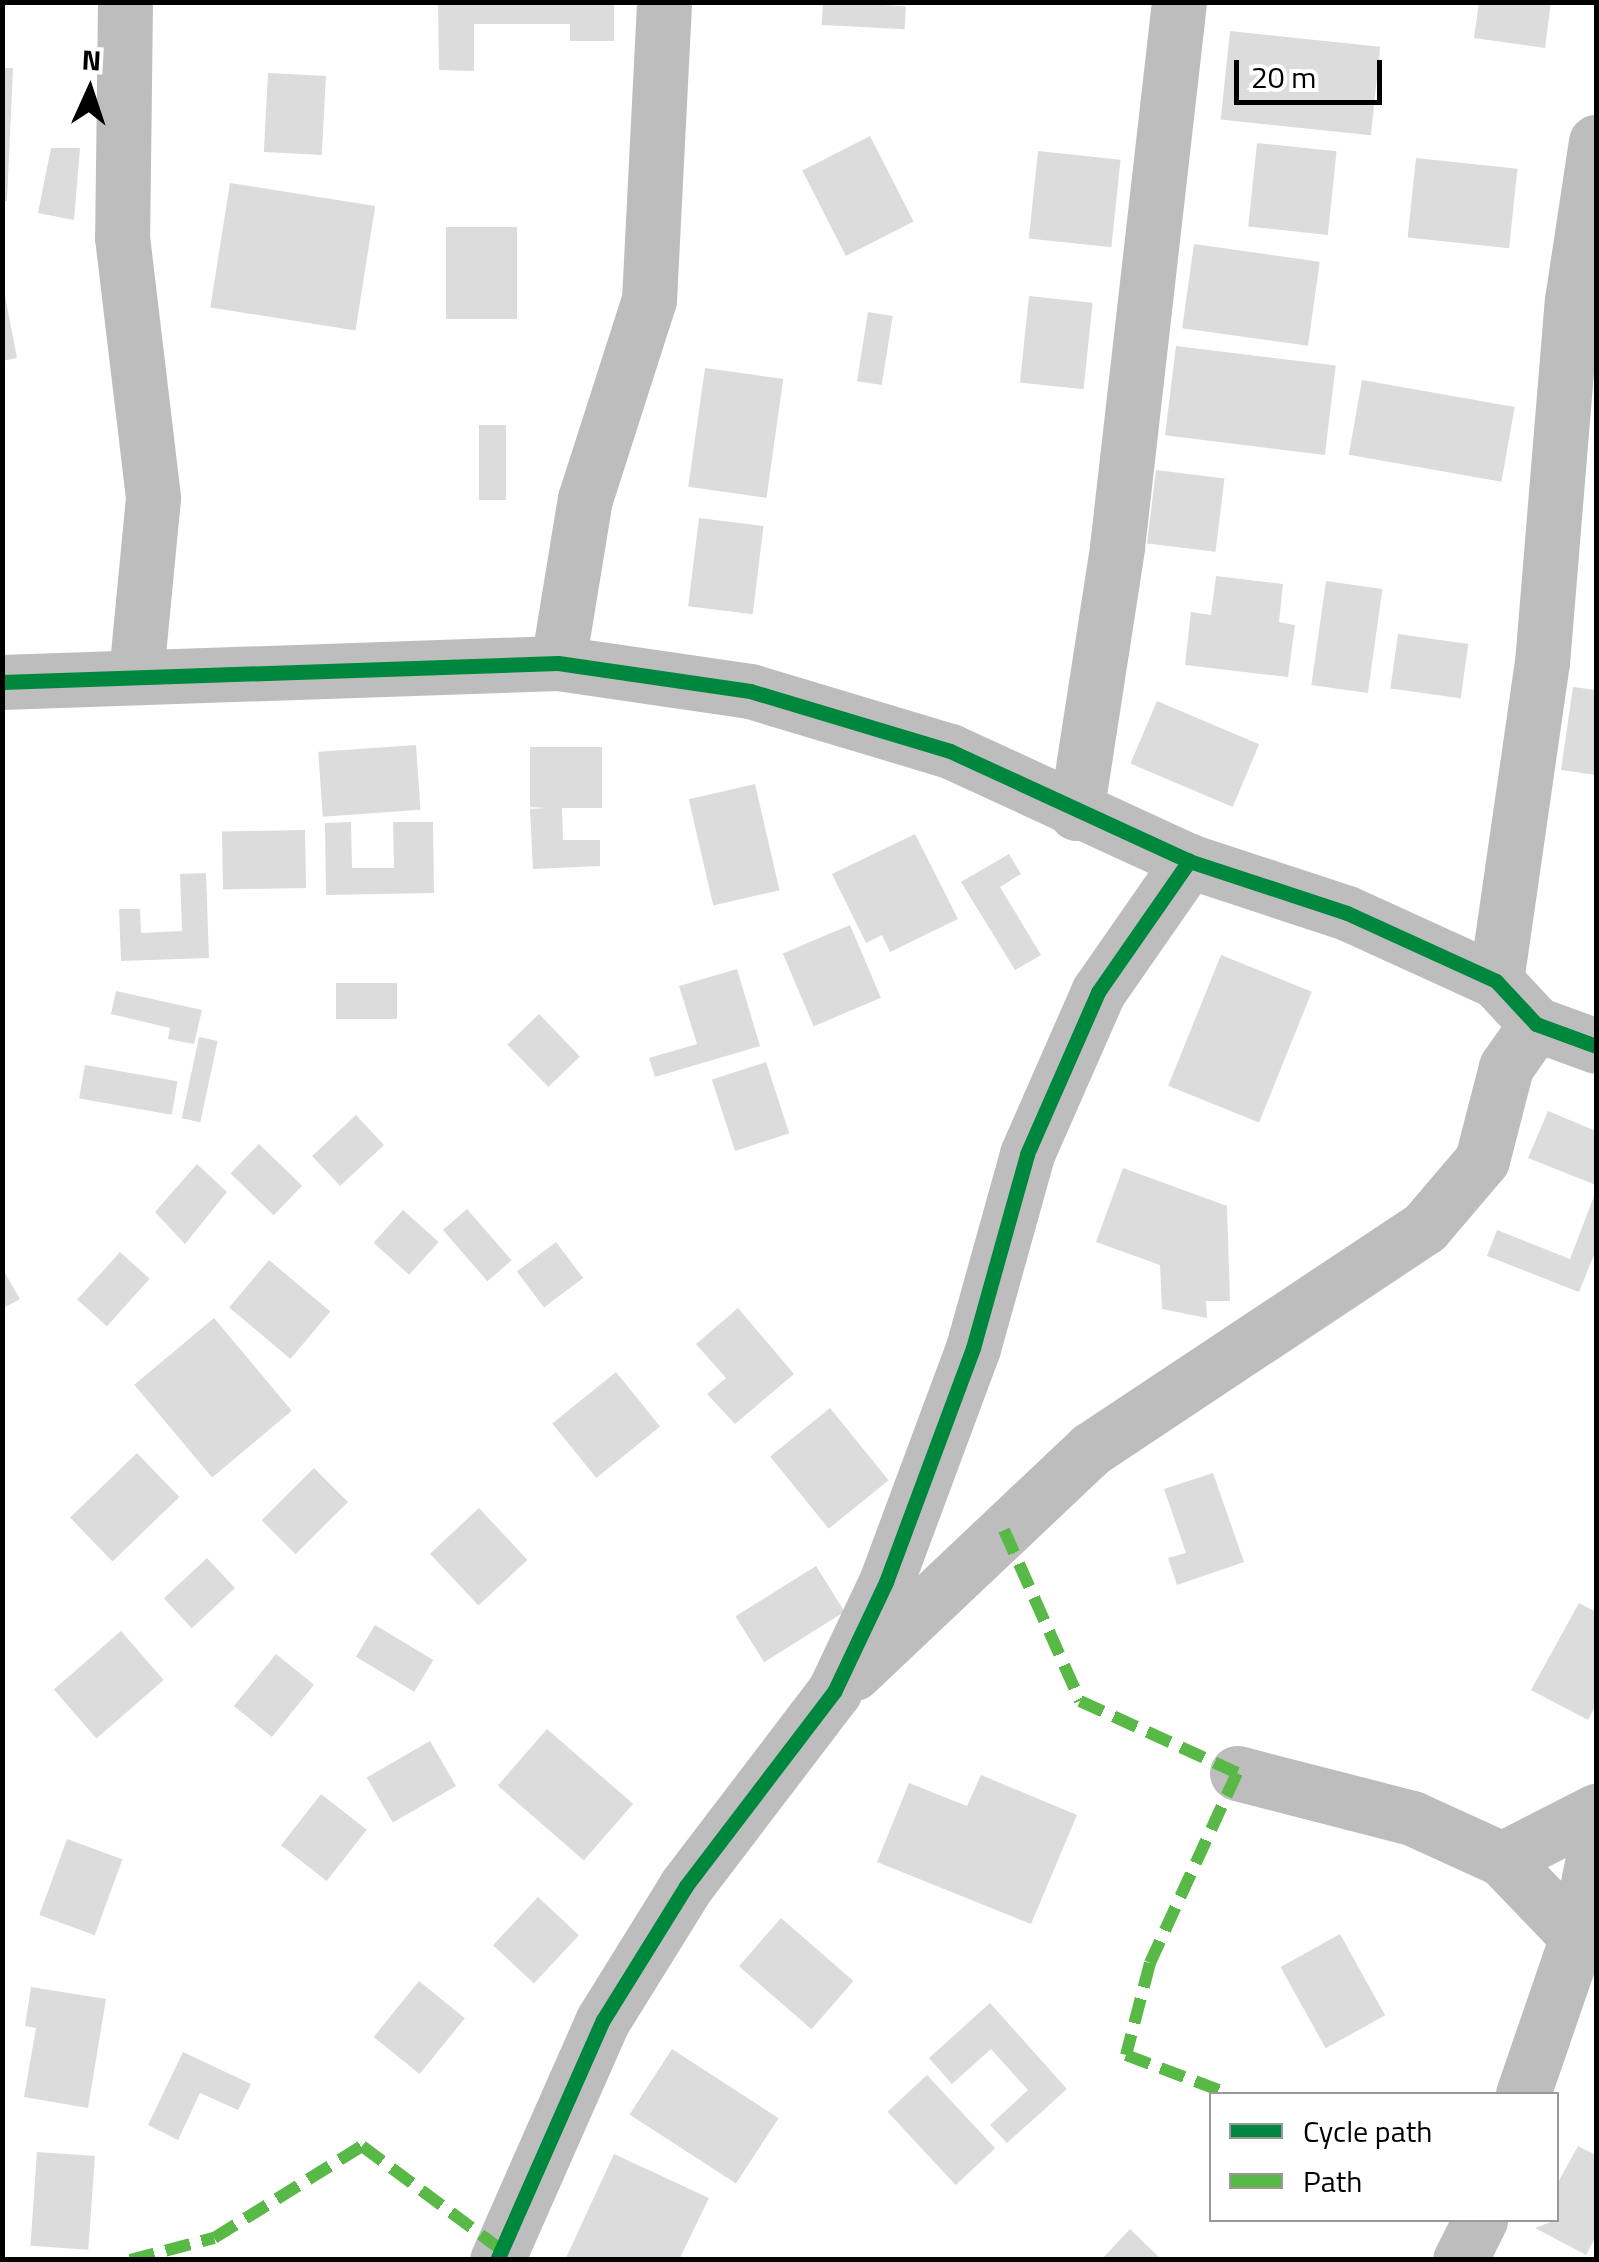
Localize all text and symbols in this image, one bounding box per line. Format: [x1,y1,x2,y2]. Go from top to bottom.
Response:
text: N [81,38,102,82]
north arrow [40,40,140,140]
scale bar [1239,40,1386,102]
text: 20 m [1251,54,1316,100]
legend [1209,2092,1559,2222]
text: Cycle path [1303,2108,1432,2154]
text: Path [1303,2158,1362,2204]

